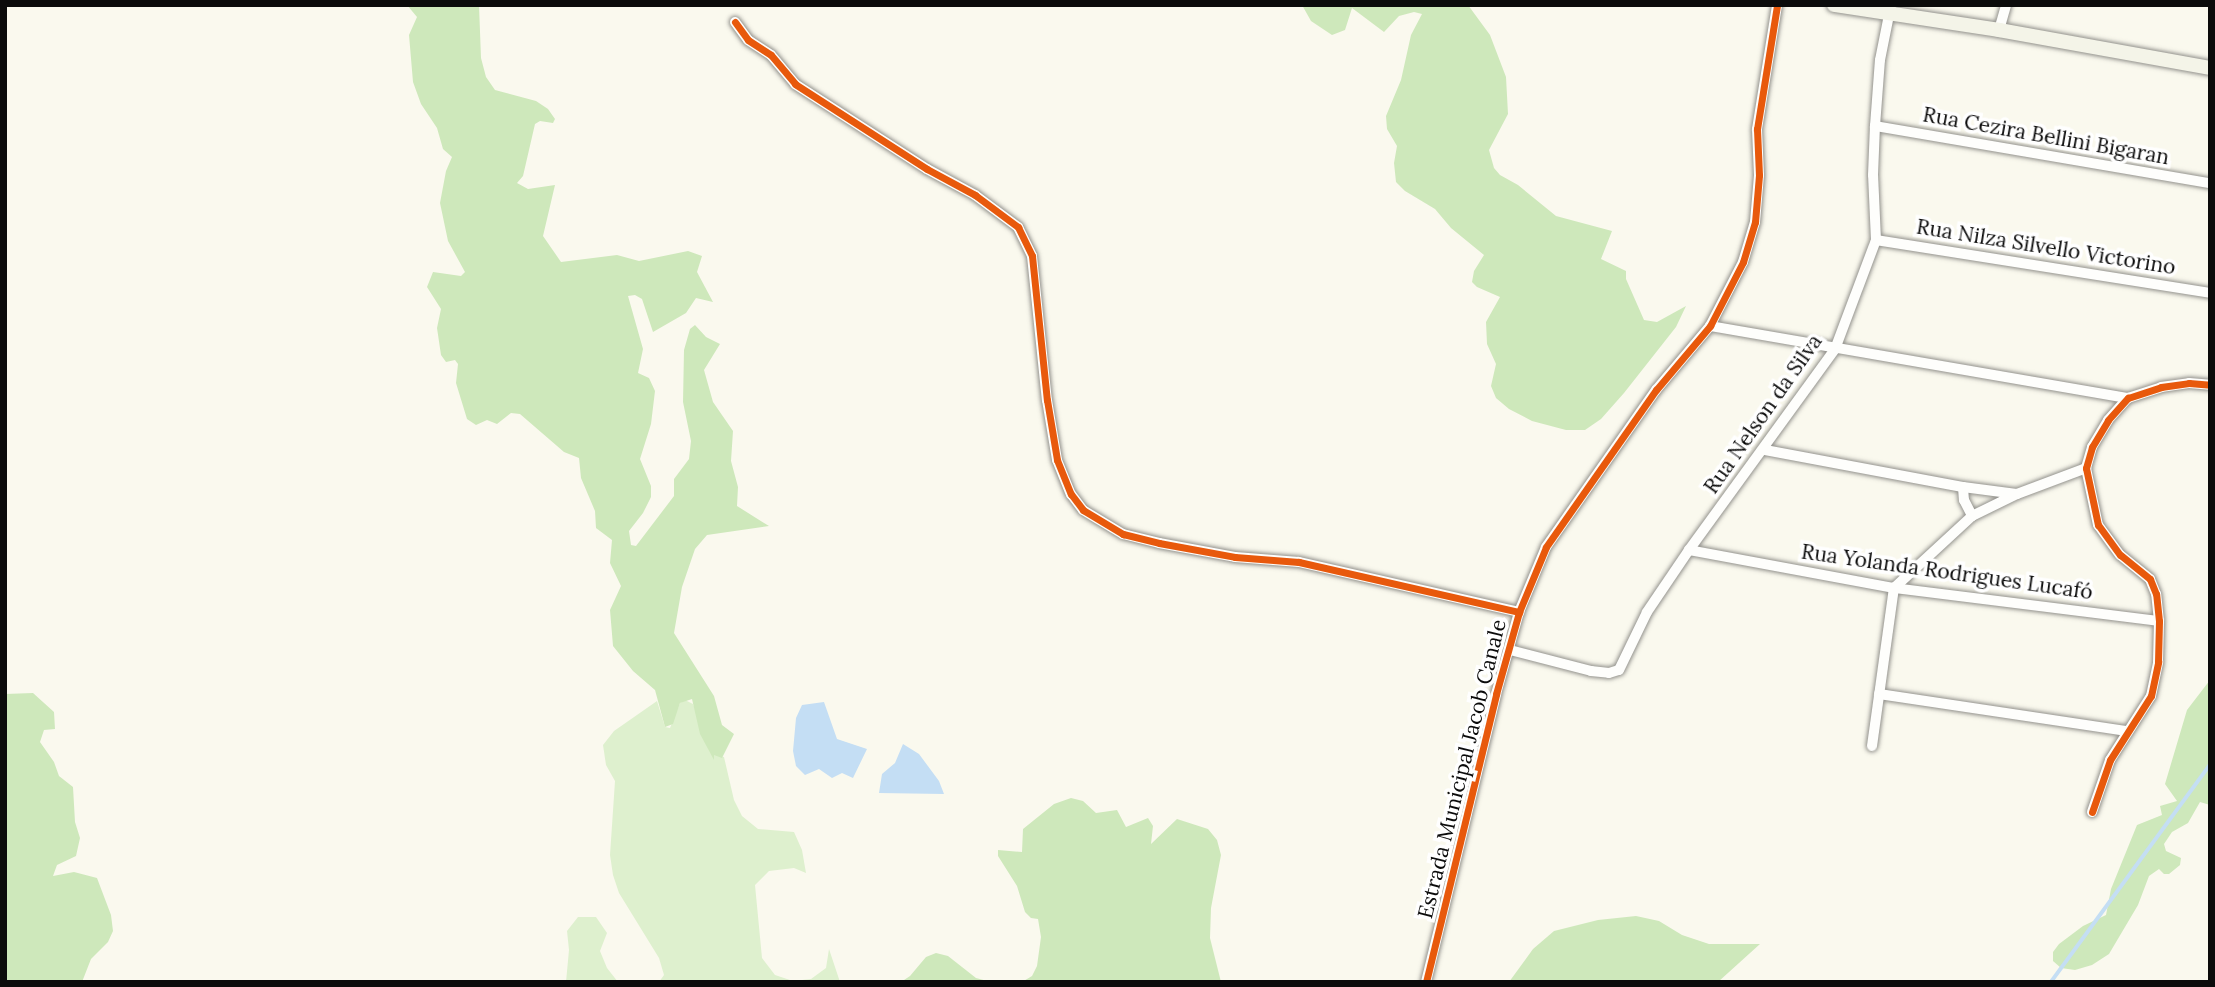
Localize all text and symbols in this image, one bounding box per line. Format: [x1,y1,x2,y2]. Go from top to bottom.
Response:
street label: Rua Cezira Bellini Bigaran [1921,102,2171,170]
street label: Rua Nilza Silvello Victorino [1915,214,2177,280]
street label: Rua Nelson da Silva [1699,329,1827,499]
street label: Rua Yolanda Rodrigues Lucafó [1800,539,2094,605]
street label: Estrada Municipal Jacob Canale [1413,617,1511,921]

